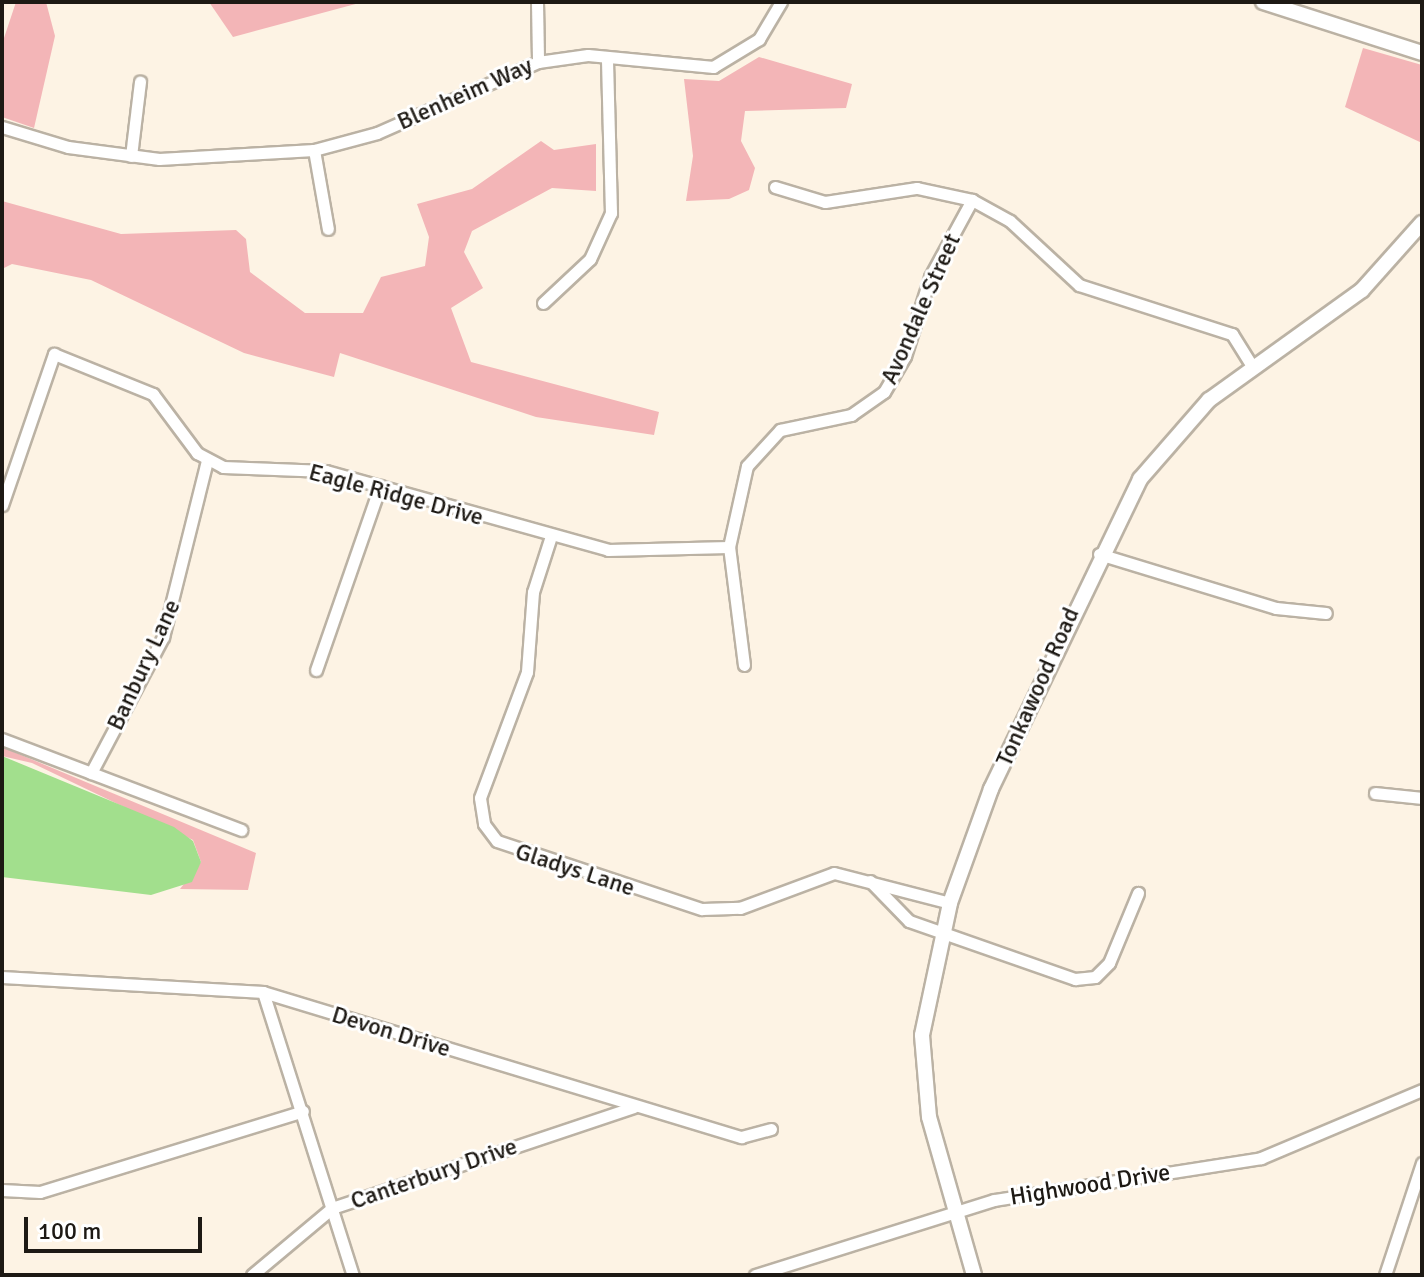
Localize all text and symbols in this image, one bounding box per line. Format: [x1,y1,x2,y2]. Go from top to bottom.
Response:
street label: Blenheim Way [393,51,537,137]
street label: Avondale Street [875,229,967,389]
street label: Eagle Ridge Drive [306,458,486,532]
street label: Banbury Lane [101,595,187,735]
street label: Tonkawood Road [990,603,1086,771]
street label: Gladys Lane [512,837,638,903]
street label: Devon Drive [328,1000,454,1064]
street label: Canterbury Drive [347,1132,521,1216]
street label: Highwood Drive [1008,1158,1172,1212]
scale bar [28,1201,206,1251]
text: 100 m [38,1216,101,1246]

